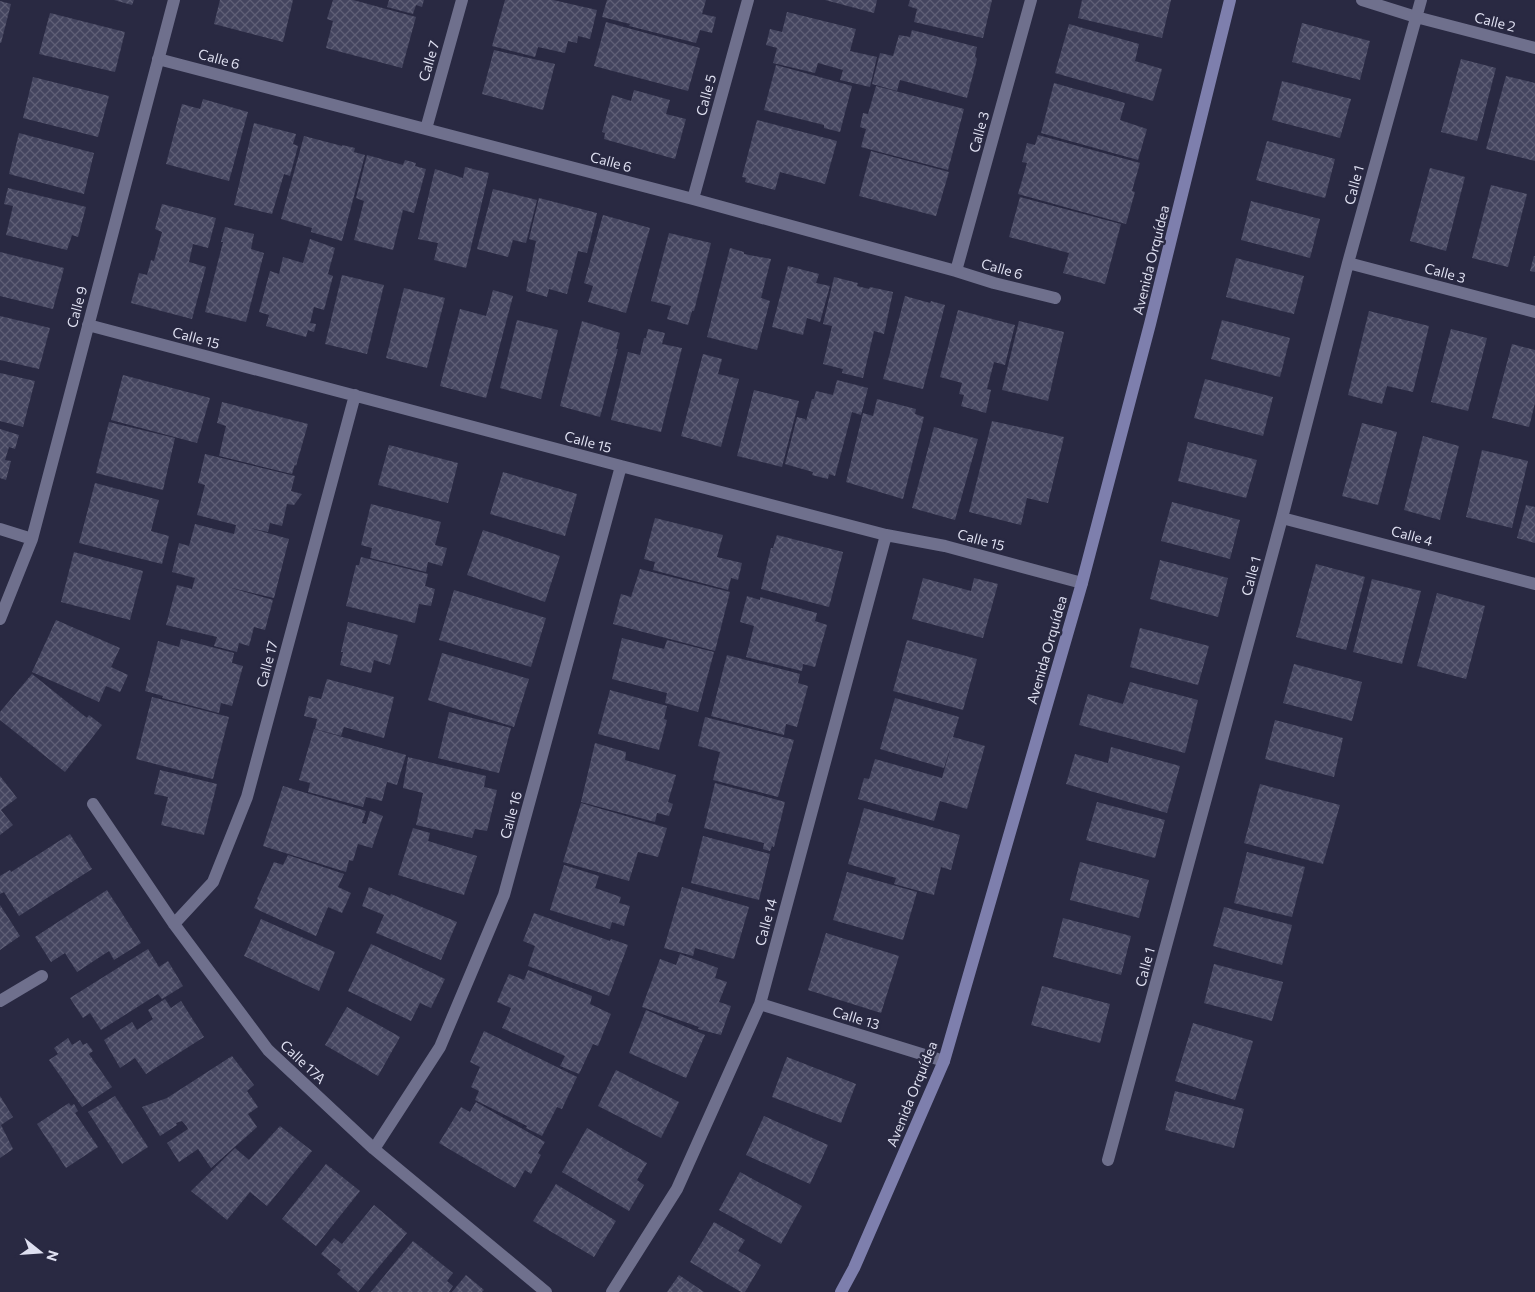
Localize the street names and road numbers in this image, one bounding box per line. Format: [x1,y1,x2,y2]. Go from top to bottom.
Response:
street label: Calle 2 [1473,8,1518,35]
street label: Calle 7 [415,39,442,83]
street label: Calle 6 [196,45,242,72]
street label: Calle 5 [692,72,719,117]
street label: Calle 3 [965,109,992,154]
street label: Calle 6 [588,148,634,175]
street label: Calle 1 [1340,163,1367,206]
street label: Avenida Orquídea [1129,203,1172,316]
street label: Calle 6 [979,254,1025,283]
street label: Calle 3 [1423,259,1468,286]
street label: Calle 9 [63,284,90,330]
street label: Calle 15 [171,323,222,352]
street label: Calle 15 [563,427,614,456]
street label: Calle 4 [1389,522,1435,549]
street label: Calle 15 [956,525,1007,554]
street label: Calle 1 [1237,554,1264,597]
street label: Avenida Orquídea [1023,594,1070,706]
street label: Calle 17 [252,639,281,689]
street label: Calle 16 [496,789,525,841]
street label: Calle 14 [751,896,780,947]
street label: Calle 1 [1131,945,1158,988]
street label: Calle 13 [831,1002,882,1033]
street label: Calle 17A [277,1036,330,1087]
street label: Avenida Orquídea [883,1039,940,1149]

